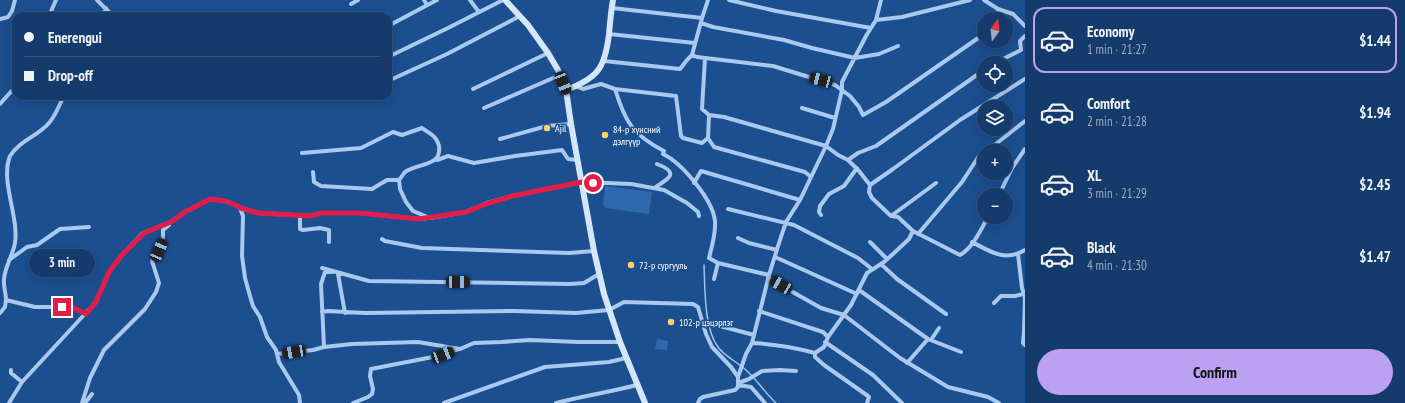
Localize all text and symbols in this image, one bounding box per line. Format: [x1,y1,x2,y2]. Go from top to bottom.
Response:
north arrow [977,12,1013,48]
map controls [977,12,1013,224]
icon: car [1039,22,1075,58]
text: Economy [1087,22,1135,41]
text: Enerengui [48,28,102,47]
text: $1.44 [1359,31,1391,50]
text: 1 min · 21:27 [1087,41,1147,58]
button: locate [977,56,1013,92]
text: Drop-off [48,66,93,85]
car [553,70,573,96]
car [808,71,834,89]
icon: car [1039,94,1075,130]
text: Comfort [1087,94,1130,113]
button: layers [977,100,1013,136]
text: $1.94 [1359,103,1391,122]
text: 2 min · 21:28 [1087,113,1147,130]
place label: Ajil [555,122,567,135]
marker: Ajil [542,123,552,133]
place label: 84-р хүнсний дэлгүүр [613,123,660,148]
marker: 84-р хүнсний дэлгүүр [600,130,610,140]
button: + [977,144,1013,180]
icon: car [1039,166,1075,202]
text: XL [1087,166,1101,185]
route start [584,174,602,192]
text: $2.45 [1359,175,1391,194]
text: 3 min · 21:29 [1087,185,1147,202]
button: − [977,188,1013,224]
car [149,237,169,263]
icon: car [1039,238,1075,274]
text: Black [1087,238,1116,257]
text: $1.47 [1359,247,1391,266]
callout: 3 min [29,249,95,277]
text: 3 min [49,254,75,271]
text: 4 min · 21:30 [1087,257,1147,274]
place label: 72-р сургууль [639,259,687,272]
marker: 72-р сургууль [626,260,636,270]
car [768,274,794,296]
car [446,276,470,288]
route end [53,298,71,316]
place label: 102-р цэцэрлэг [679,316,733,329]
marker: 102-р цэцэрлэг [666,317,676,327]
car [281,344,307,360]
car [430,345,456,365]
button: Confirm [1037,349,1393,395]

